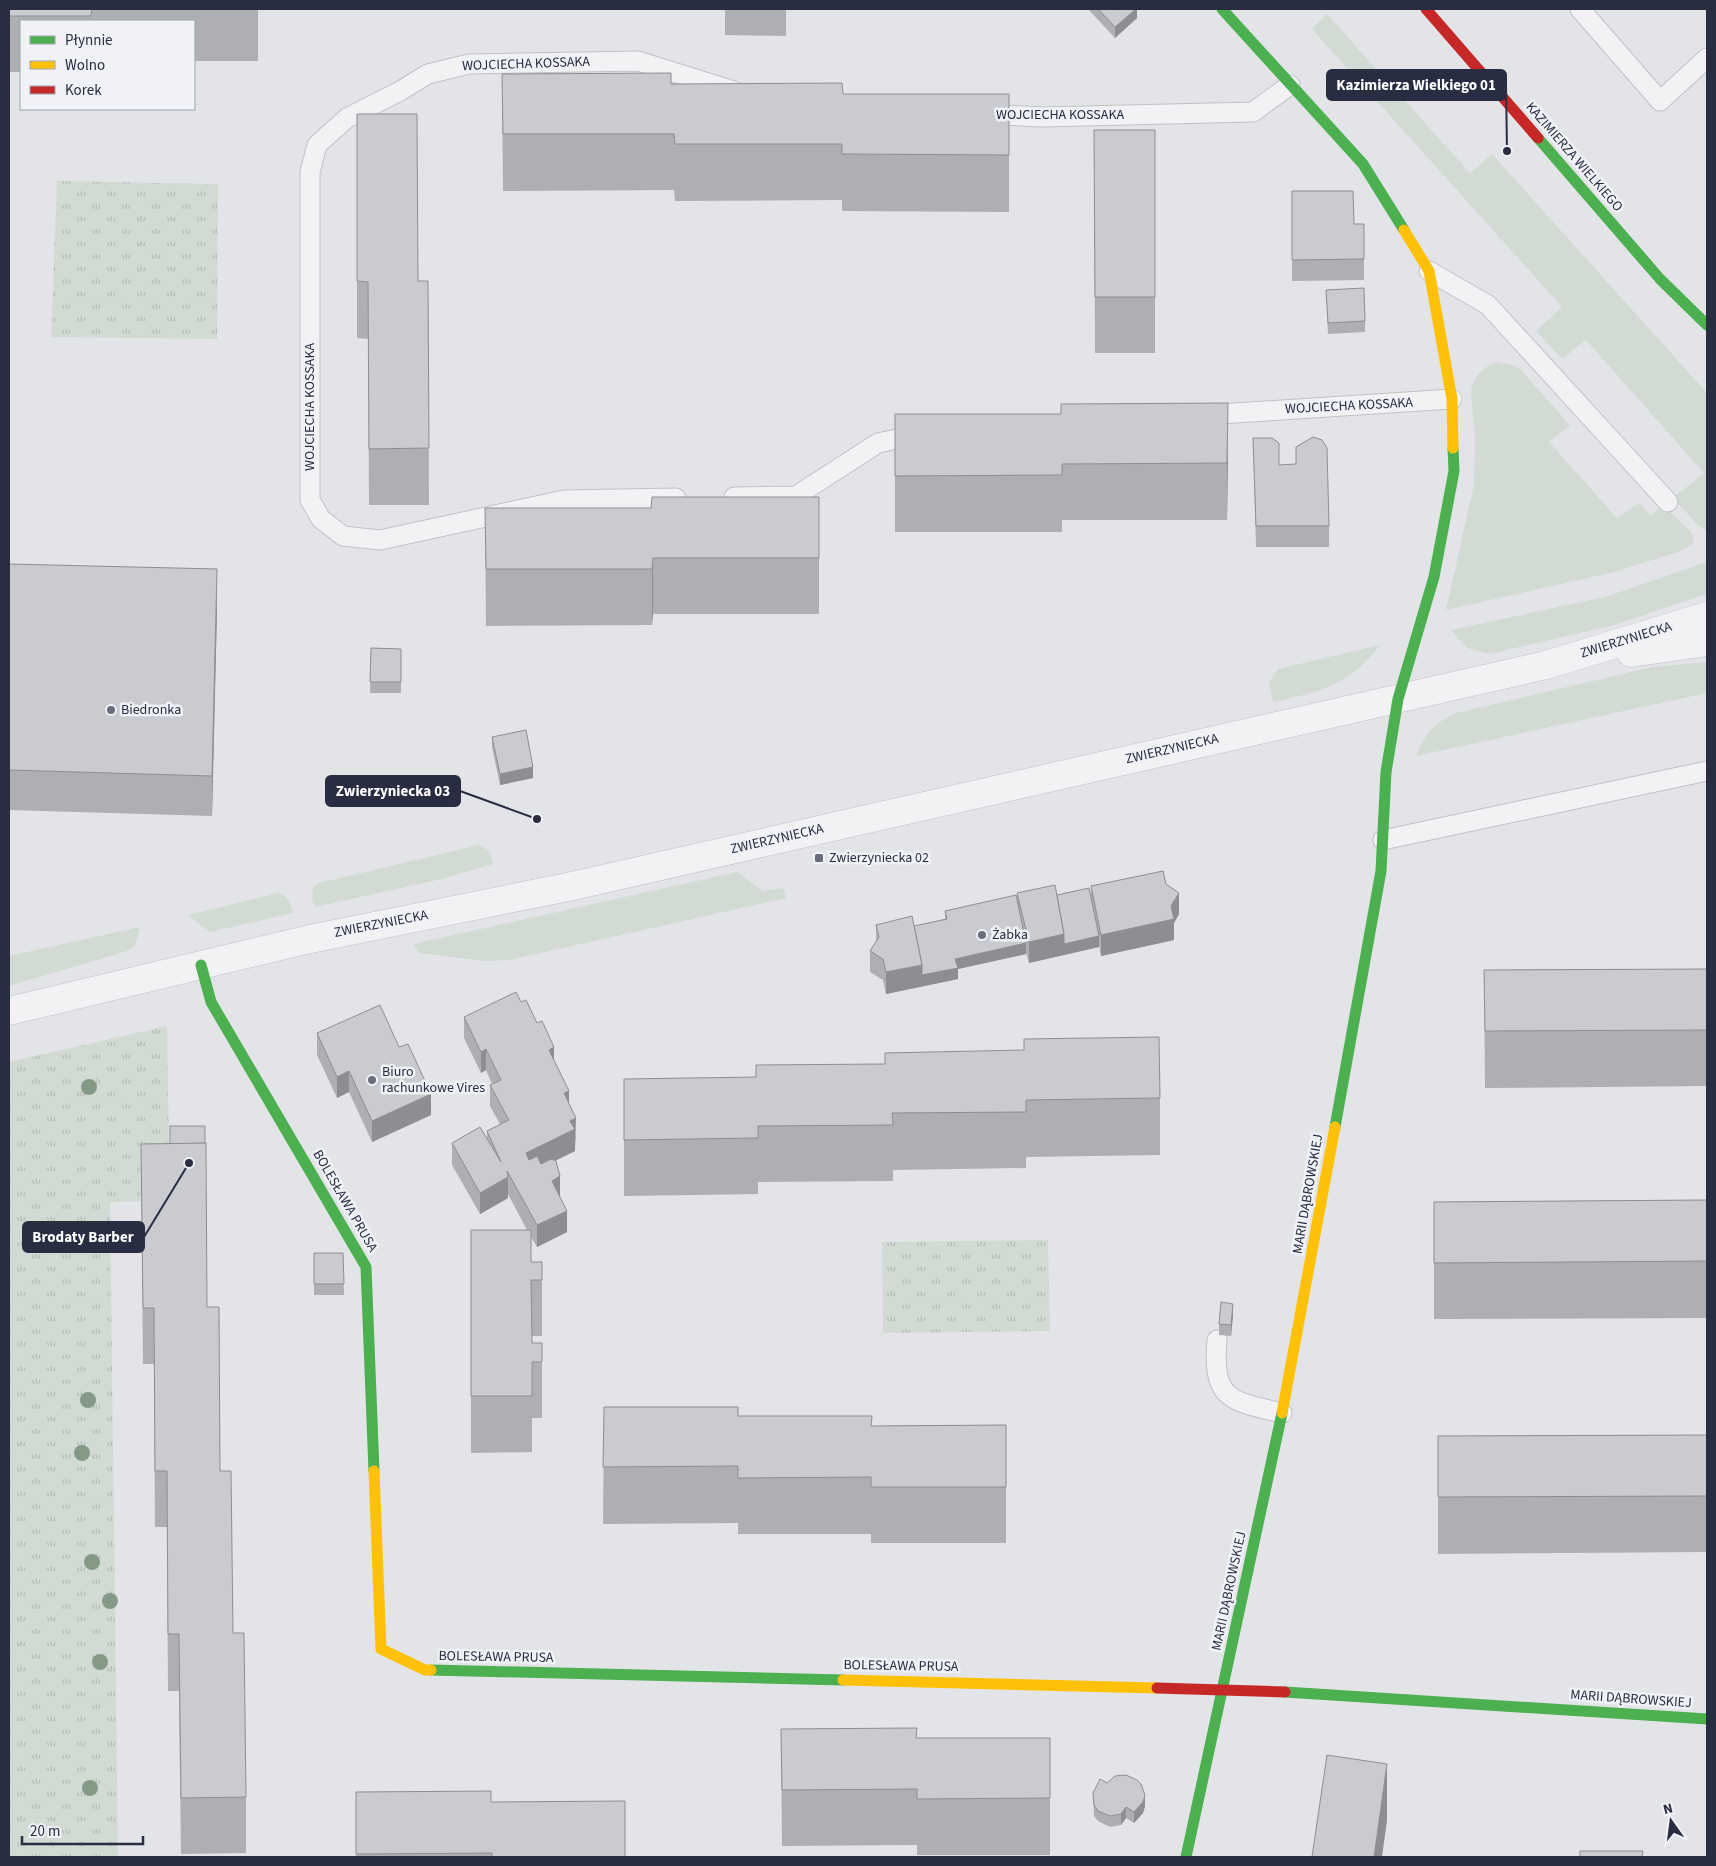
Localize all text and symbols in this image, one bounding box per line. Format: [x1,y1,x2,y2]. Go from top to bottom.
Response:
legend [20,20,195,110]
text: Płynnie [65,30,113,51]
street label: WOJCIECHA KOSSAKA [462,52,591,76]
text: Wolno [65,55,105,76]
callout: Kazimierza Wielkiego 01 [1327,70,1506,100]
text: Kazimierza Wielkiego 01 [1336,75,1496,96]
text: Korek [65,80,102,101]
street label: KAZIMIERZA WIELKIEGO [1521,98,1627,216]
street label: WOJCIECHA KOSSAKA [996,105,1124,125]
street label: WOJCIECHA KOSSAKA [300,343,320,471]
street label: WOJCIECHA KOSSAKA [1285,393,1414,419]
street label: ZWIERZYNIECKA [1578,616,1675,663]
place label: Biedronka [121,700,181,720]
marker: Biedronka [105,704,117,716]
street label: ZWIERZYNIECKA [1123,728,1221,769]
callout: Zwierzyniecka 03 [326,776,460,806]
text: Zwierzyniecka 03 [336,781,450,802]
street label: ZWIERZYNIECKA [728,818,826,859]
place label: Zwierzyniecka 02 [829,848,929,868]
marker: Zwierzyniecka 02 [813,852,825,864]
street label: ZWIERZYNIECKA [332,905,430,943]
place label: Żabka [992,925,1028,945]
marker: Żabka [976,929,988,941]
place label: Biuro rachunkowe Vires [382,1062,485,1098]
marker: Biuro rachunkowe Vires [366,1074,378,1086]
street label: MARII DĄBROWSKIEJ [1288,1132,1328,1256]
street label: BOLESŁAWA PRUSA [308,1146,383,1256]
callout: Brodaty Barber [23,1222,144,1252]
text: Brodaty Barber [32,1227,134,1248]
street label: MARII DĄBROWSKIEJ [1207,1529,1251,1653]
street label: BOLESŁAWA PRUSA [438,1646,554,1668]
street label: BOLESŁAWA PRUSA [843,1655,959,1677]
street label: MARII DĄBROWSKIEJ [1570,1685,1692,1713]
north arrow [1646,1796,1696,1846]
text: N [1661,1799,1675,1820]
scale bar [22,1814,144,1846]
text: 20 m [30,1821,60,1842]

